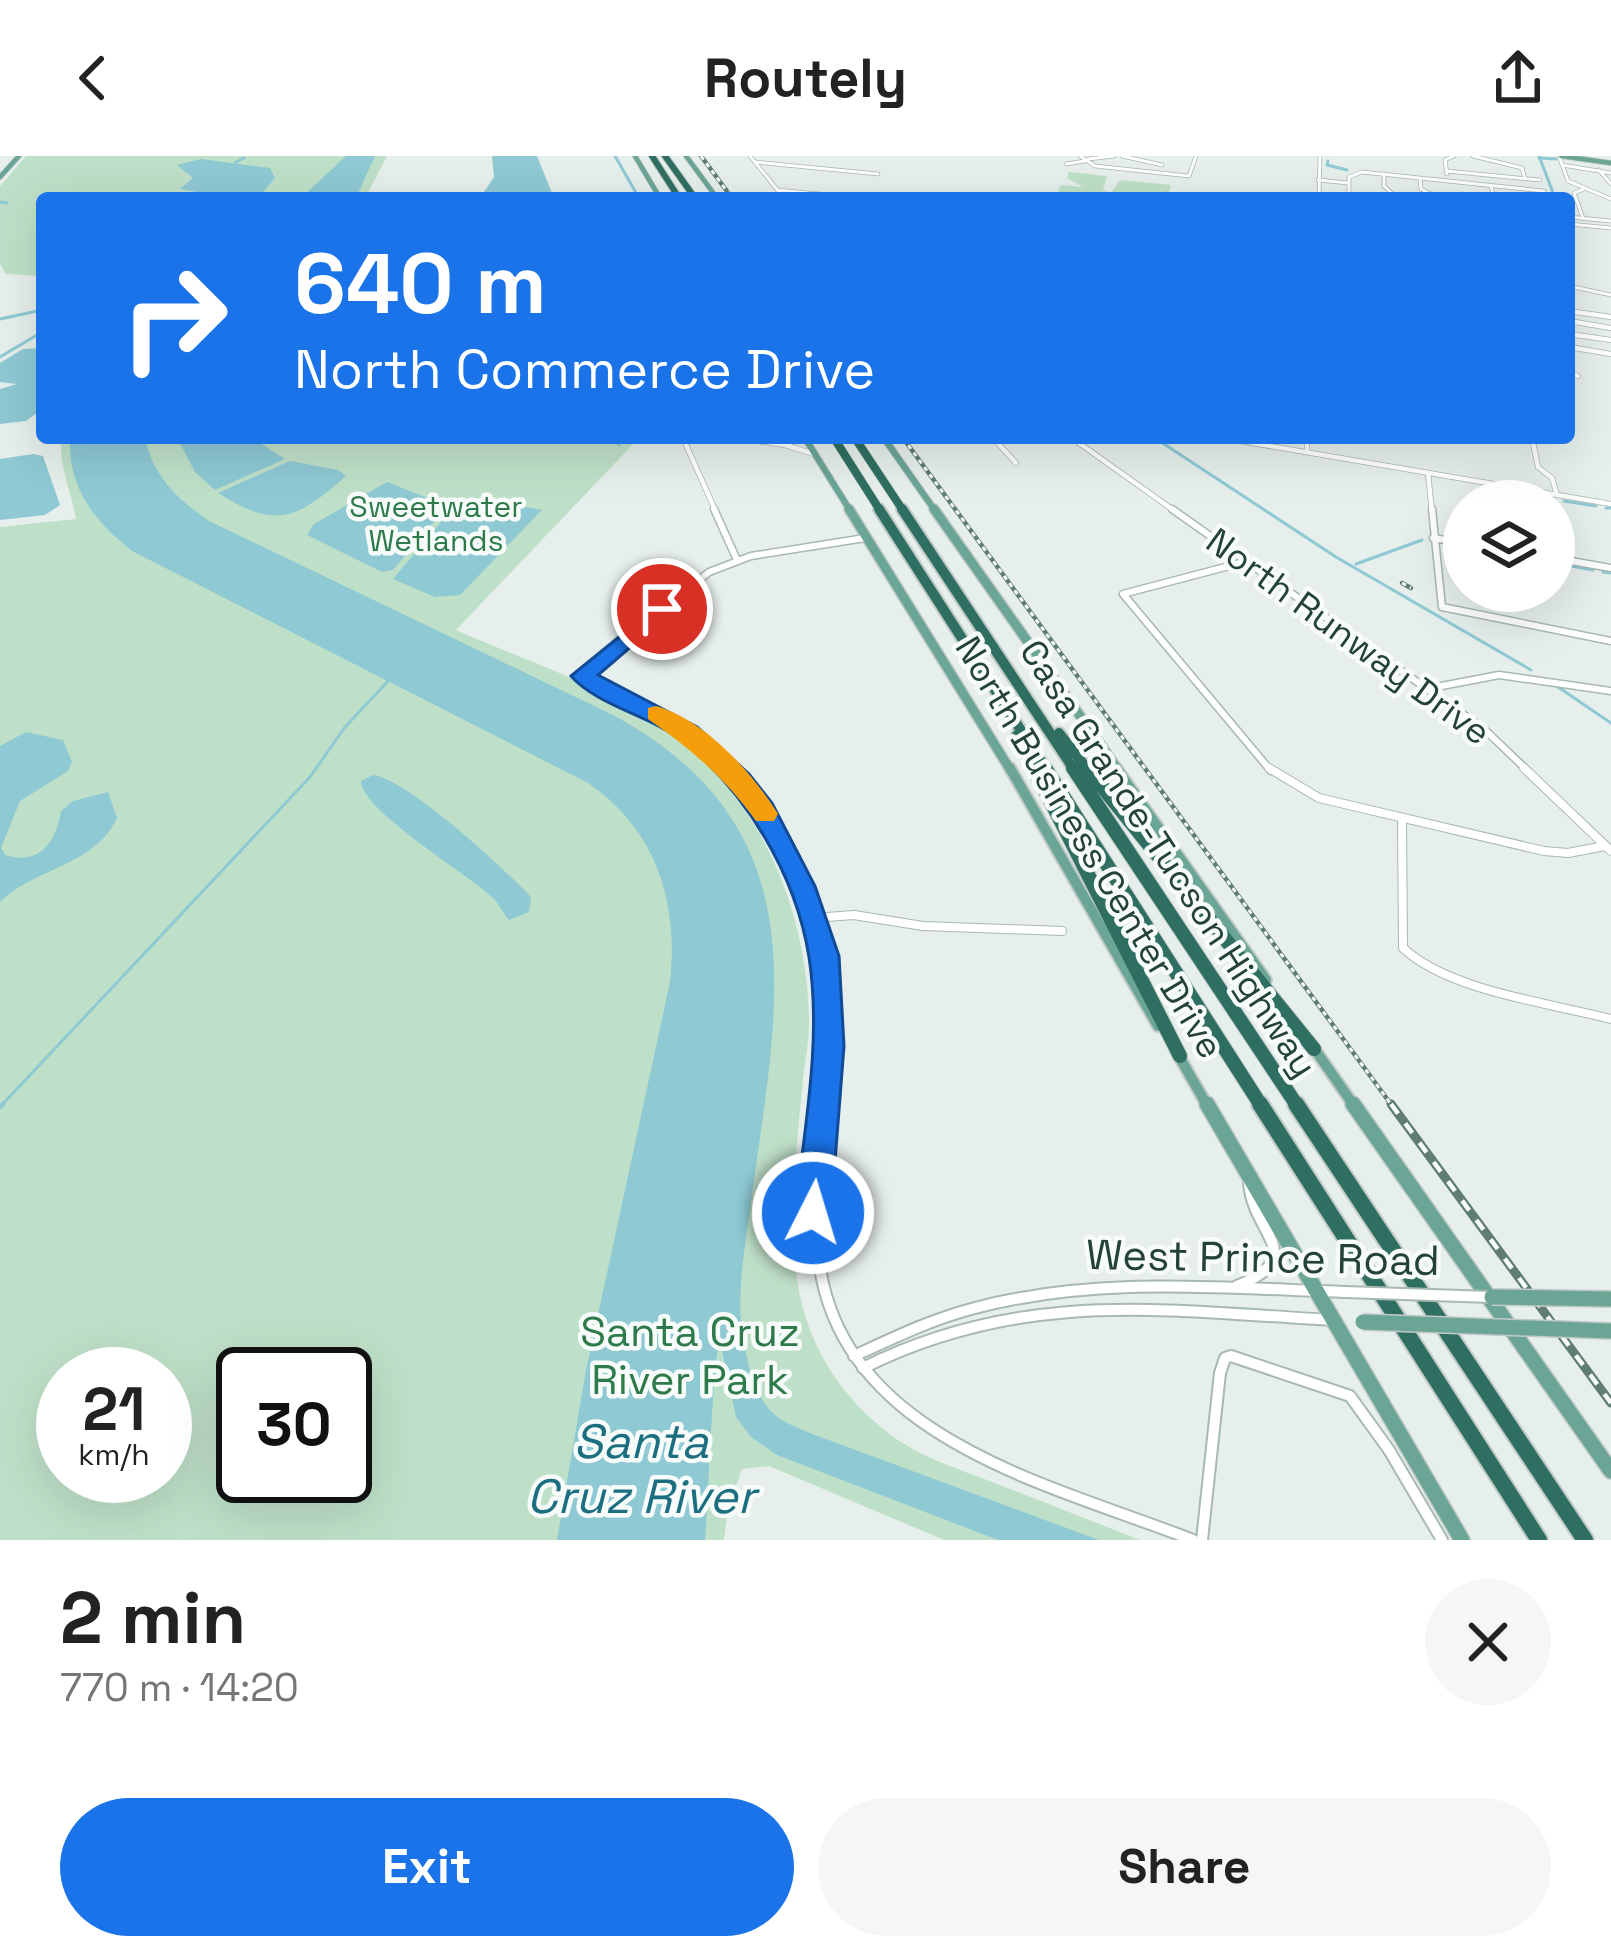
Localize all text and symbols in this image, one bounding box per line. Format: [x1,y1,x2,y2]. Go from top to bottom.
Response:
text: Routely [704,44,907,113]
icon: back [60,45,126,111]
icon: share [1485,45,1551,111]
text: 640 m [294,230,547,338]
icon: right [96,240,252,396]
text: North Commerce Drive [294,335,875,404]
map controls [1443,480,1575,612]
button: layers [1443,480,1575,612]
park label: Sweetwater Wetlands [349,487,523,560]
street label: North Runway Drive [1197,518,1500,756]
pin [611,558,713,660]
icon: arrive [629,576,695,642]
street label: North Business Center Drive [945,628,1234,1067]
street label: Casa Grande-Tucson Highway [1009,631,1327,1086]
position arrow [750,1150,876,1276]
street label: West Prince Road [1086,1228,1440,1287]
park label: Santa Cruz River Park [580,1305,800,1406]
speed limit sign: 30 [216,1347,372,1503]
text: 21 [83,1371,145,1448]
water label: Santa Cruz River [526,1411,760,1527]
text: km/h [78,1435,150,1474]
text: 2 min [60,1572,246,1664]
button: close [1425,1579,1551,1705]
text: 770 m · 14:20 [60,1663,299,1712]
button: Exit [60,1798,794,1936]
button: Share [818,1798,1551,1936]

